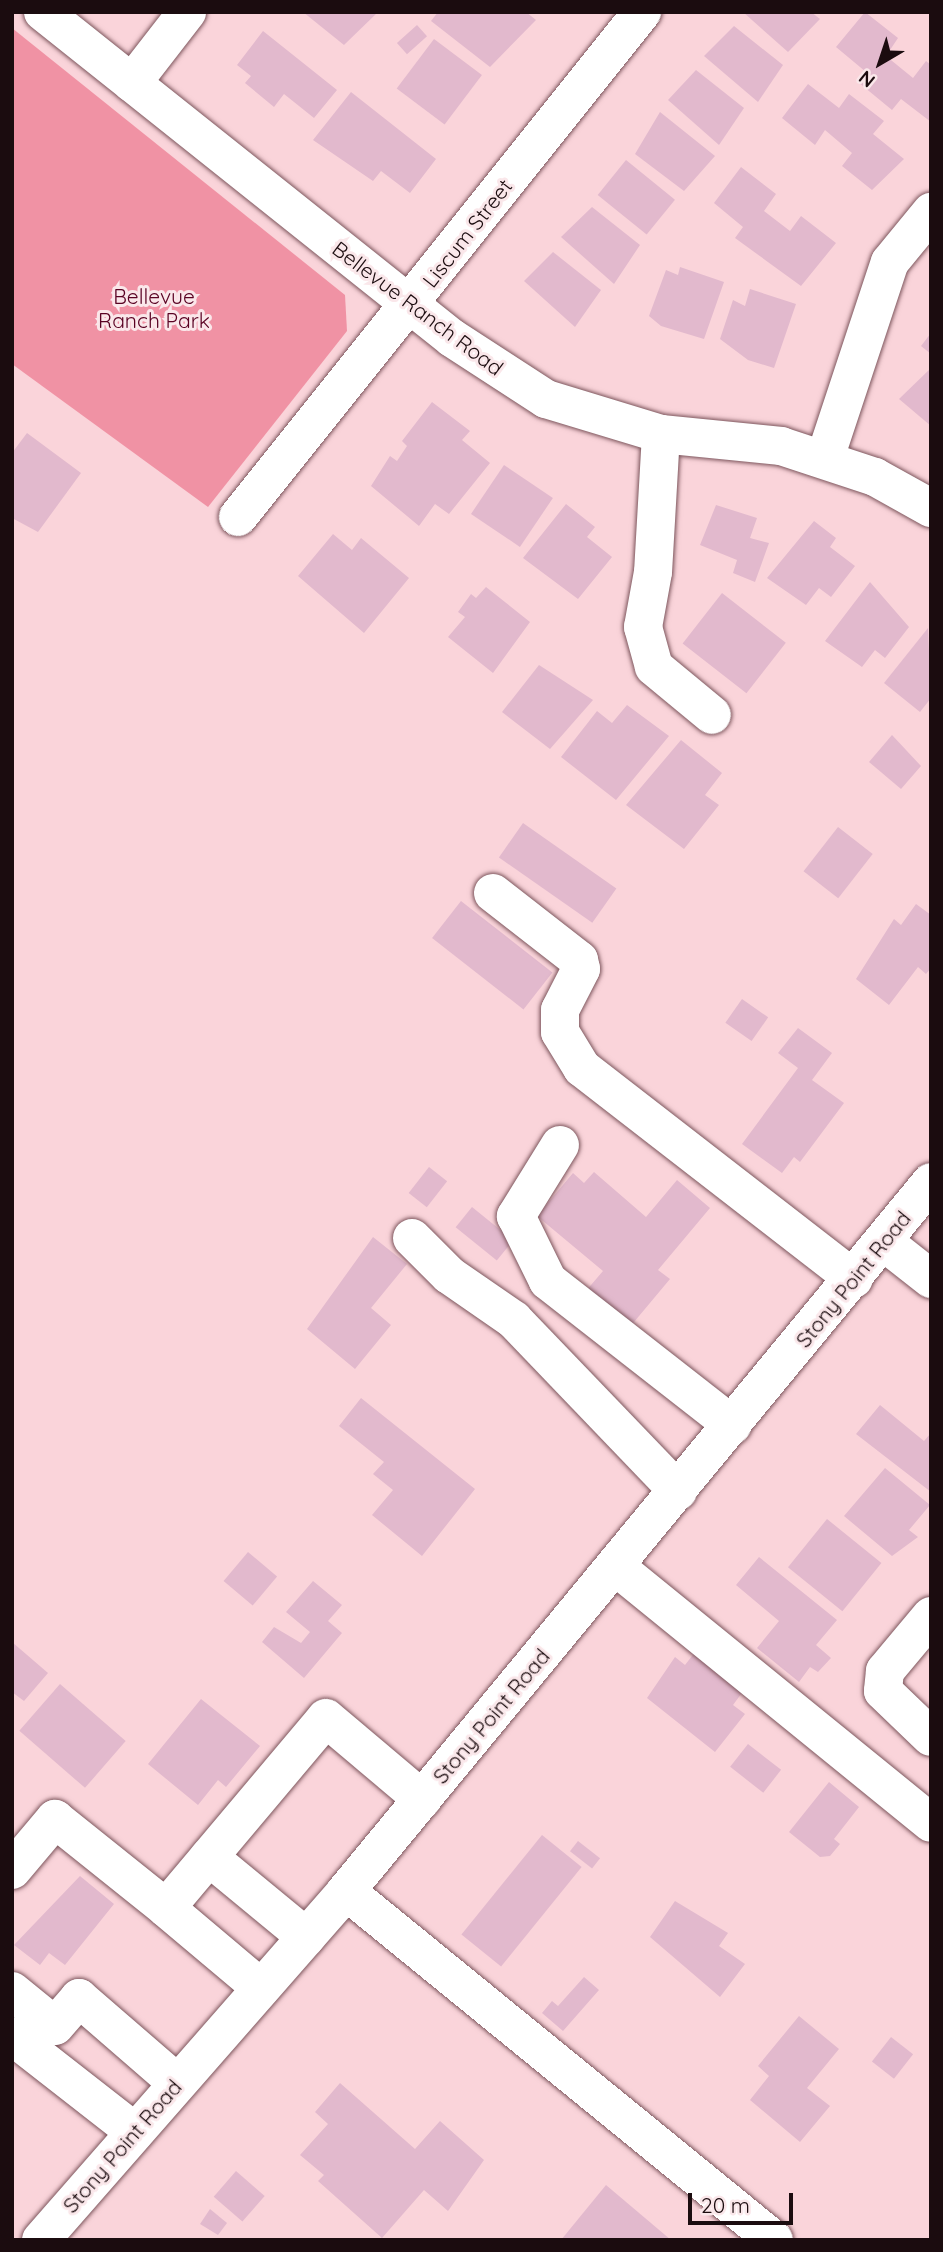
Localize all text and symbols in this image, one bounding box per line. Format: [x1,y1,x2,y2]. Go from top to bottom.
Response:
north arrow [845,28,915,98]
text: N [854,66,880,93]
street label: Liscum Street [417,174,517,292]
street label: Bellevue Ranch Road [328,236,508,380]
park label: Bellevue Ranch Park [98,283,210,333]
street label: Stony Point Road [790,1206,916,1352]
street label: Stony Point Road [427,1644,555,1788]
street label: Stony Point Road [57,2074,187,2218]
scale bar [691,2178,796,2222]
text: 20 m [701,2192,750,2218]

